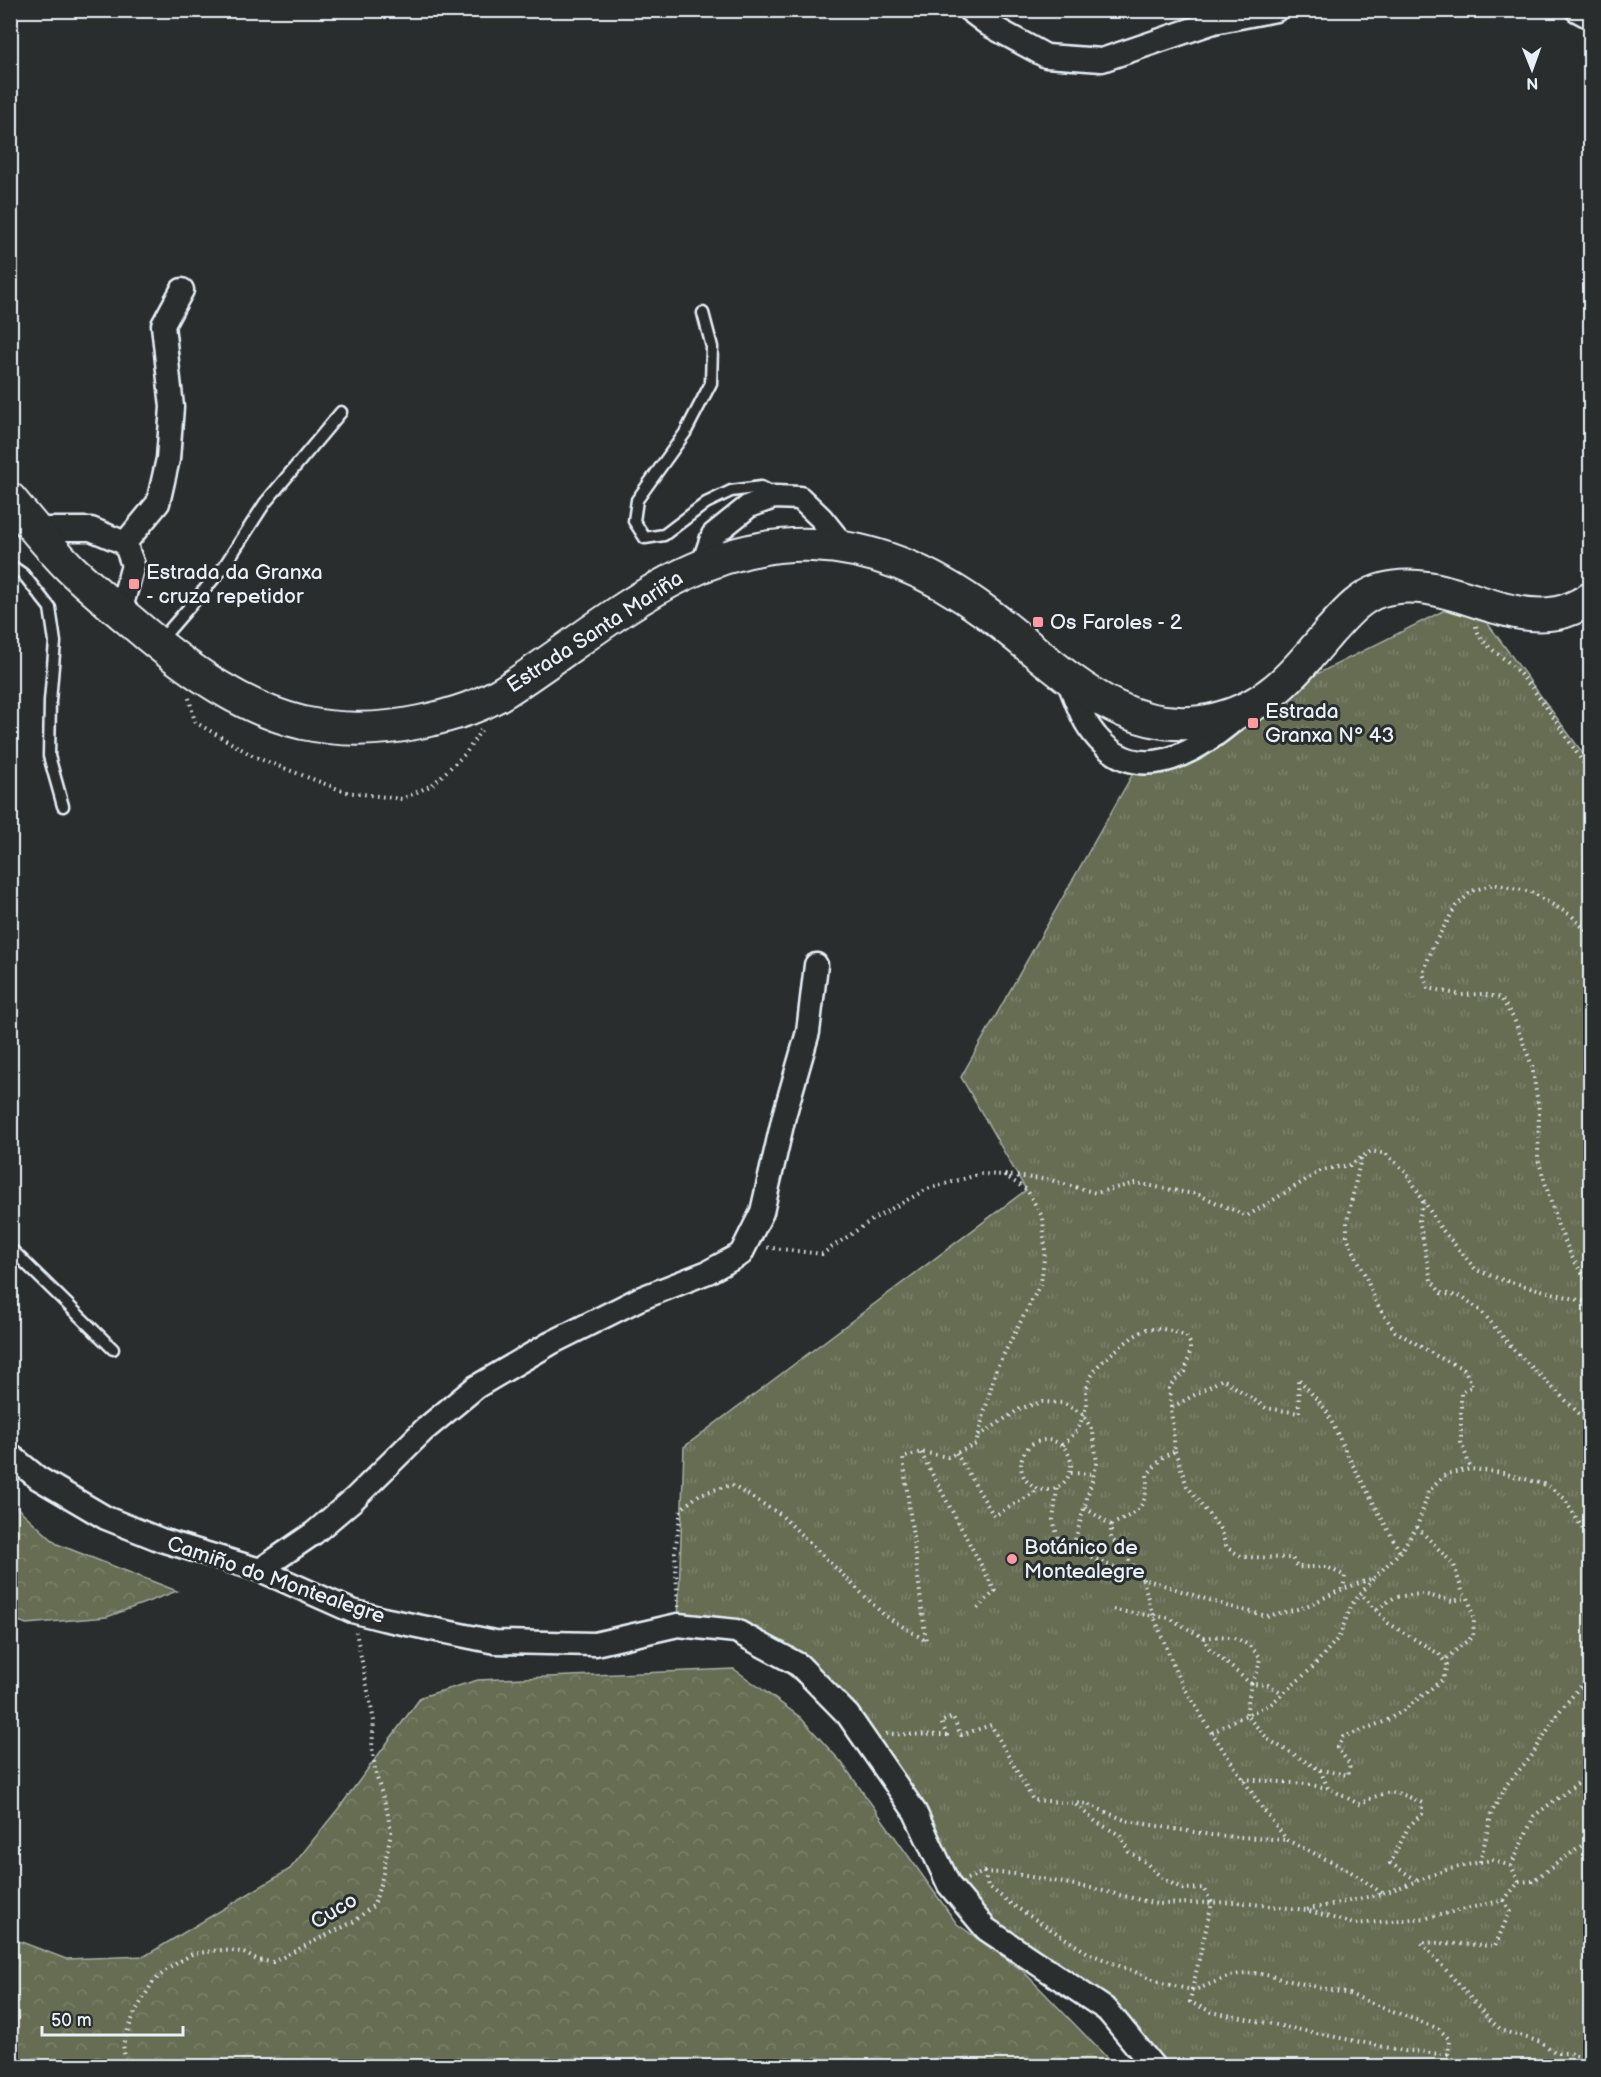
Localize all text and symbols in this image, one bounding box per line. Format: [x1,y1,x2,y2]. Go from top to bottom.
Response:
north arrow [1502,39,1562,99]
text: N [1526,73,1538,92]
place label: Estrada da Granxa - cruza repetidor [146,560,323,609]
street label: Estrada Santa Mariña [502,566,688,698]
marker: Estrada da Granxa - cruza repetidor [127,577,141,591]
place label: Os Faroles - 2 [1050,610,1183,635]
marker: Os Faroles - 2 [1031,615,1045,629]
place label: Estrada Granxa Nº 43 [1265,699,1394,748]
marker: Estrada Granxa Nº 43 [1246,716,1260,730]
street label: Camiño do Montealegre [164,1531,388,1629]
place label: Botánico de Montealegre [1024,1535,1145,1584]
marker: Botánico de Montealegre [1005,1552,1019,1566]
street label: Cuco [306,1887,362,1935]
scale bar [42,1999,183,2037]
text: 50 m [51,2010,92,2031]

